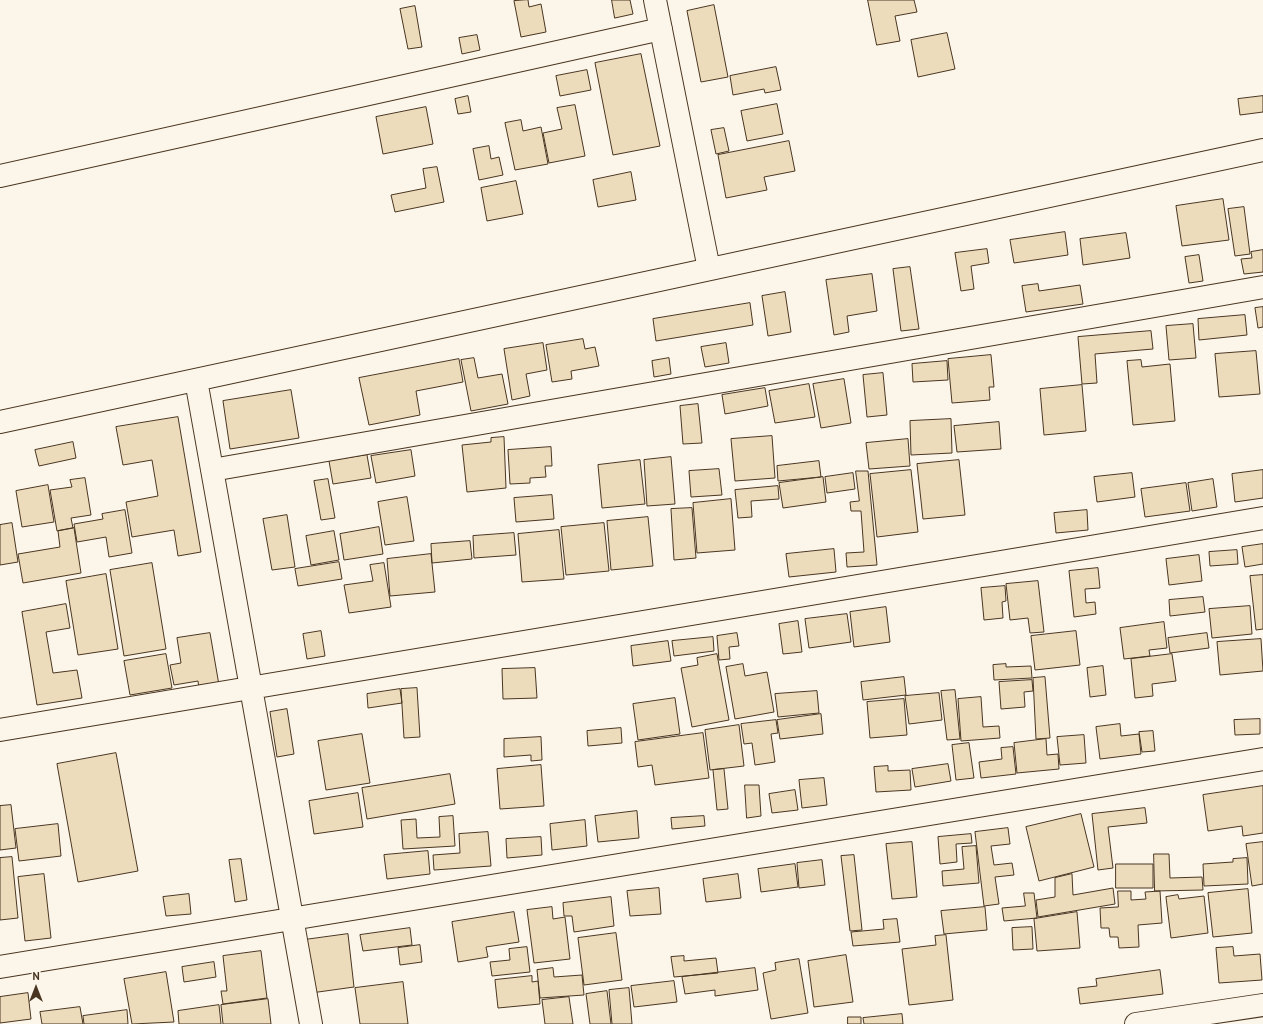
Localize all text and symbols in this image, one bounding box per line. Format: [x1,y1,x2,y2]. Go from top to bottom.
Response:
north arrow [16,968,56,1008]
text: N [32,969,40,983]

